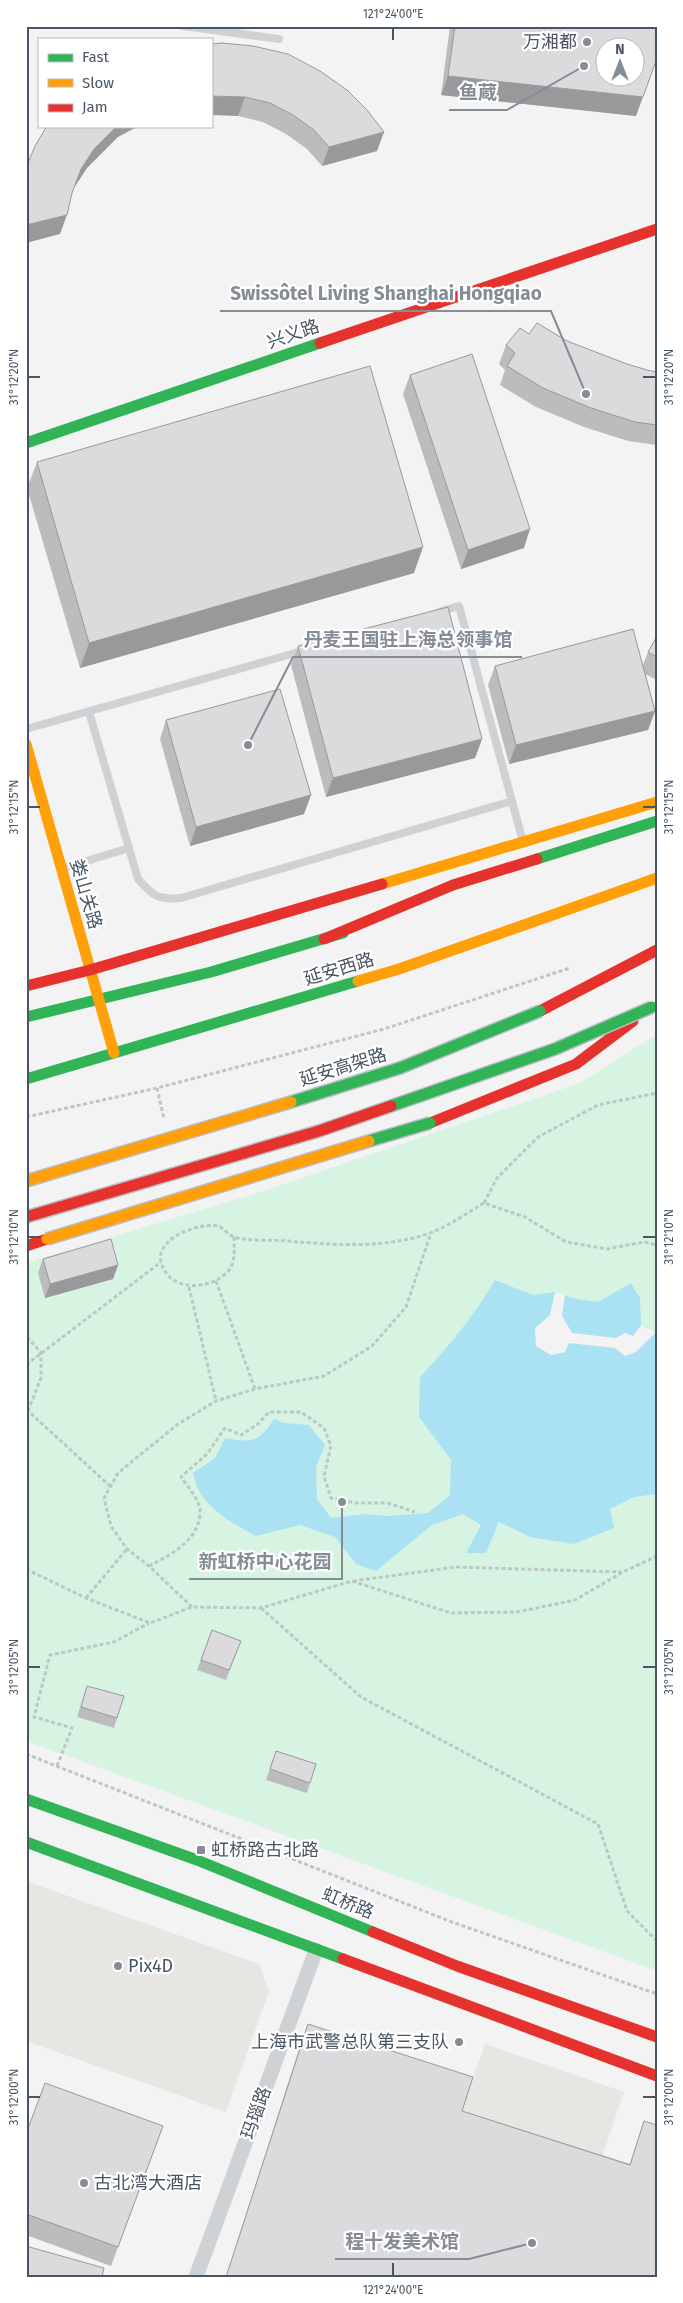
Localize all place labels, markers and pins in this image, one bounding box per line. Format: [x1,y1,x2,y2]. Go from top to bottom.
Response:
place label: 万湘都 [523,31,577,53]
marker: 万湘都 [581,36,593,48]
callout: 鱼蔵 [449,76,507,110]
callout: Swissôtel Living Shanghai Hongqiao [220,277,551,311]
callout: 丹麦王国驻上海总领事馆 [293,623,522,657]
callout: 新虹桥中心花园 [189,1545,342,1579]
place label: 虹桥路古北路 [211,1839,319,1861]
marker: 虹桥路古北路 [195,1844,207,1856]
place label: Pix4D [128,1955,173,1977]
marker: Pix4D [112,1960,124,1972]
place label: 上海市武警总队第三支队 [251,2031,449,2053]
marker: 上海市武警总队第三支队 [453,2036,465,2048]
place label: 古北湾大酒店 [94,2172,202,2194]
marker: 古北湾大酒店 [78,2177,90,2189]
callout: 程十发美术馆 [335,2225,469,2259]

